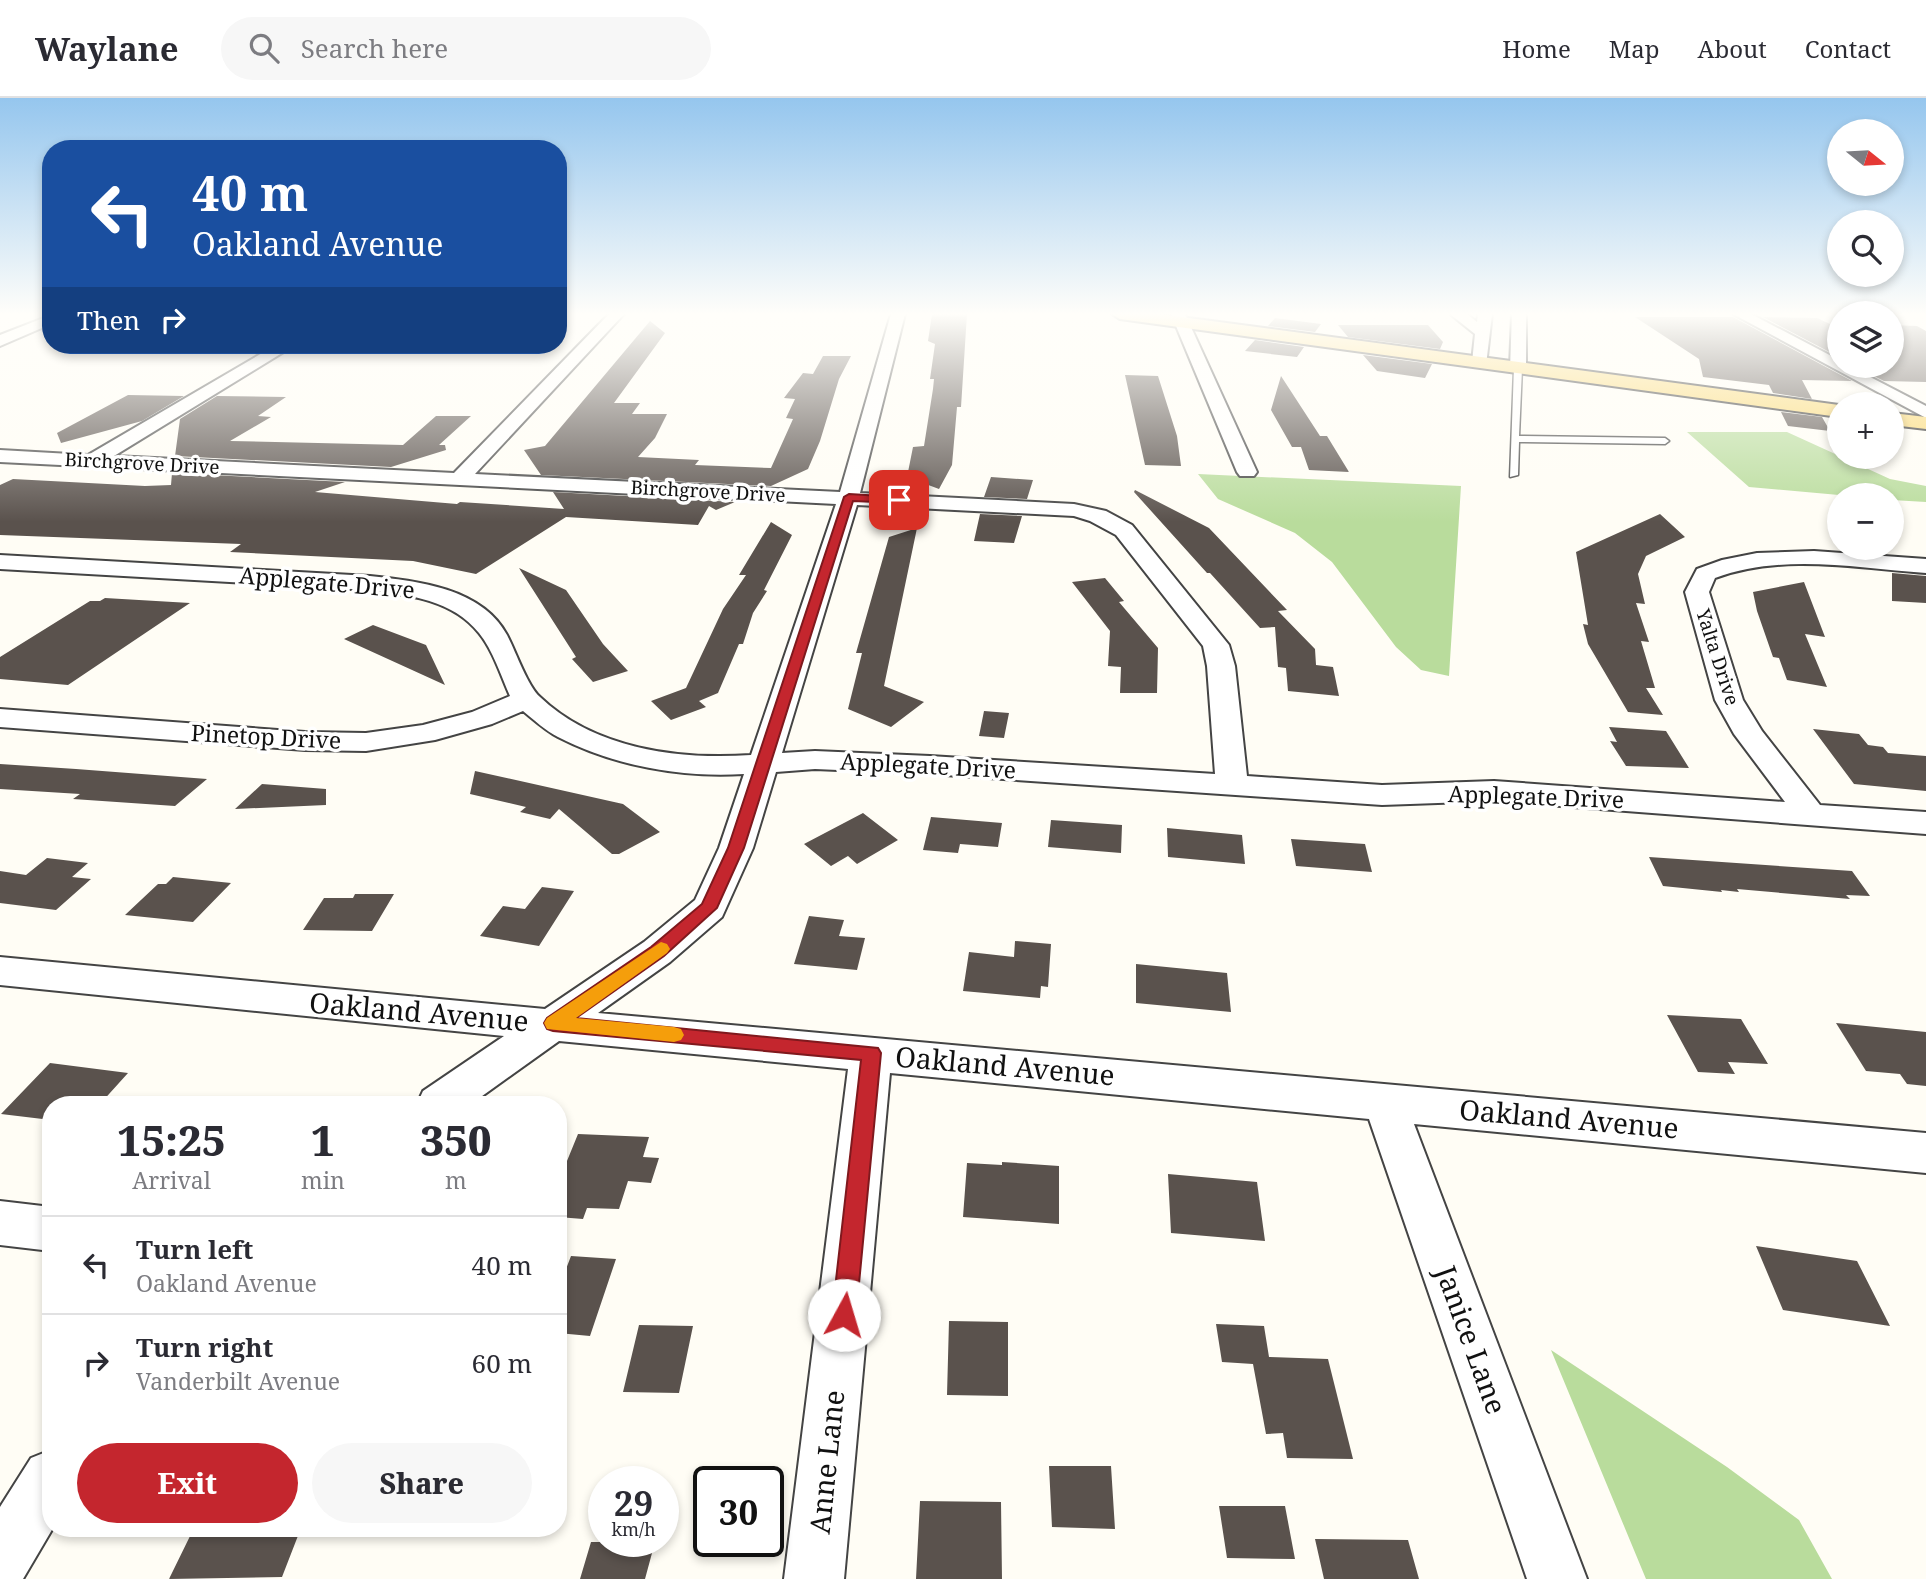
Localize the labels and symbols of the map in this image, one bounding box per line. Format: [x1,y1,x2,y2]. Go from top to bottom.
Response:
north arrow [1827,119,1904,196]
street label: Birchgrove Drive [64,446,220,480]
pin [869,470,929,530]
street label: Birchgrove Drive [630,474,786,508]
street label: Applegate Drive [238,558,416,606]
street label: Yalta Drive [1690,605,1746,708]
street label: Pinetop Drive [190,716,342,756]
street label: Applegate Drive [839,744,1017,786]
street label: Applegate Drive [1447,777,1625,815]
street label: Oakland Avenue [308,982,530,1040]
street label: Oakland Avenue [894,1036,1116,1094]
street label: Oakland Avenue [1458,1089,1680,1147]
street label: Janice Lane [1427,1259,1516,1419]
position arrow [807,1278,881,1352]
street label: Anne Lane [800,1388,852,1536]
speed limit sign: 30 [693,1466,784,1557]

